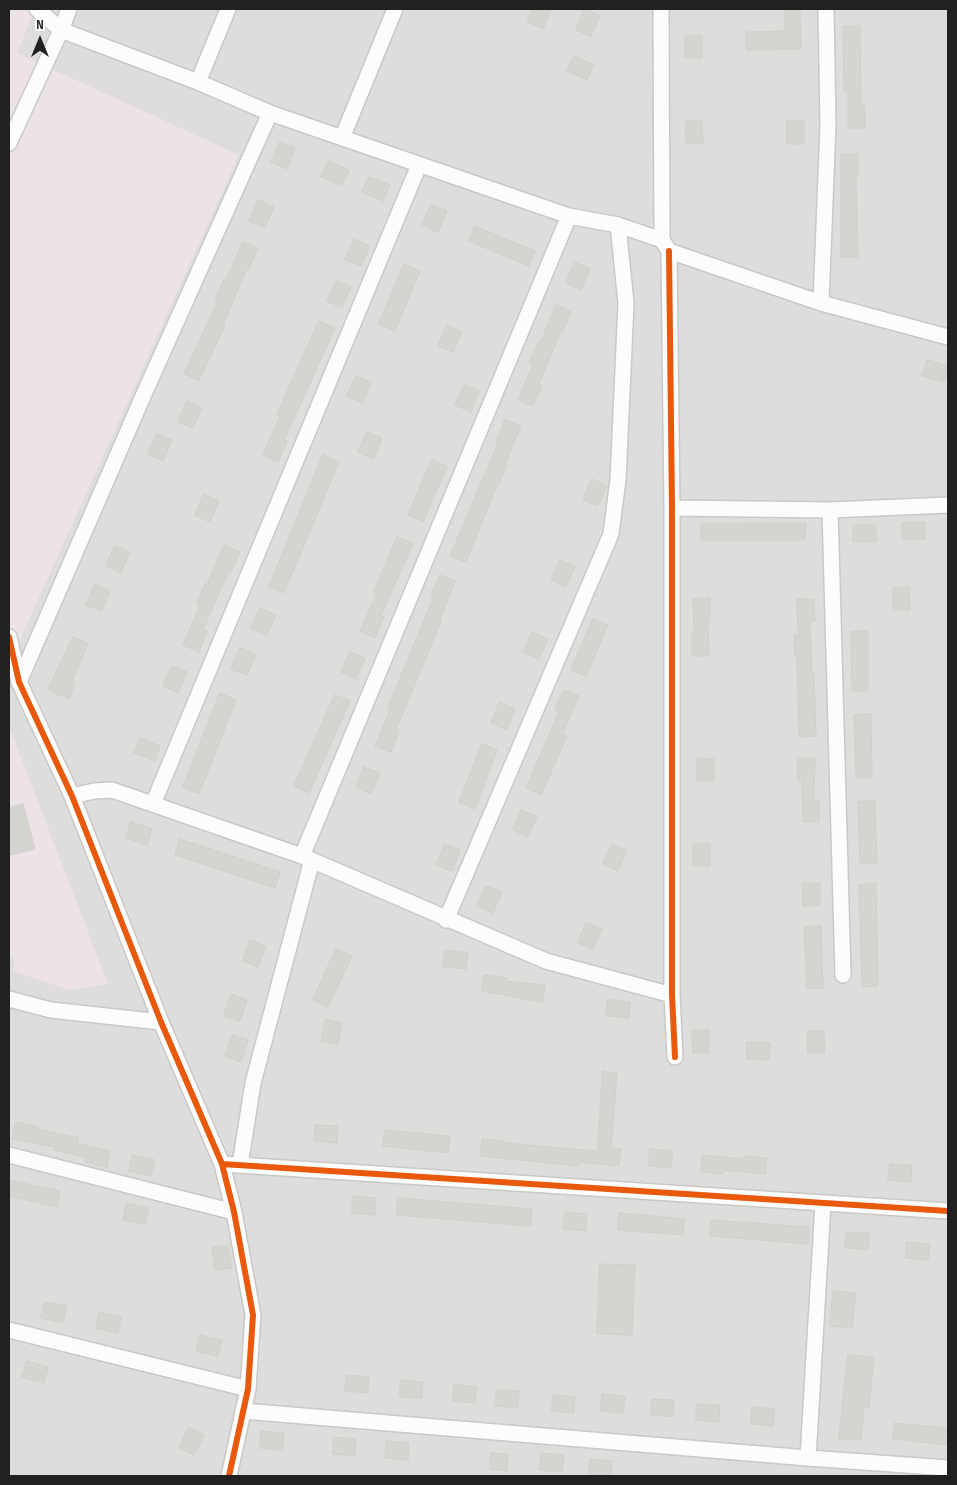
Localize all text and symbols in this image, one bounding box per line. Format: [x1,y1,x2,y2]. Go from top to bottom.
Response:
north arrow [15,15,65,65]
text: N [36,16,44,33]

